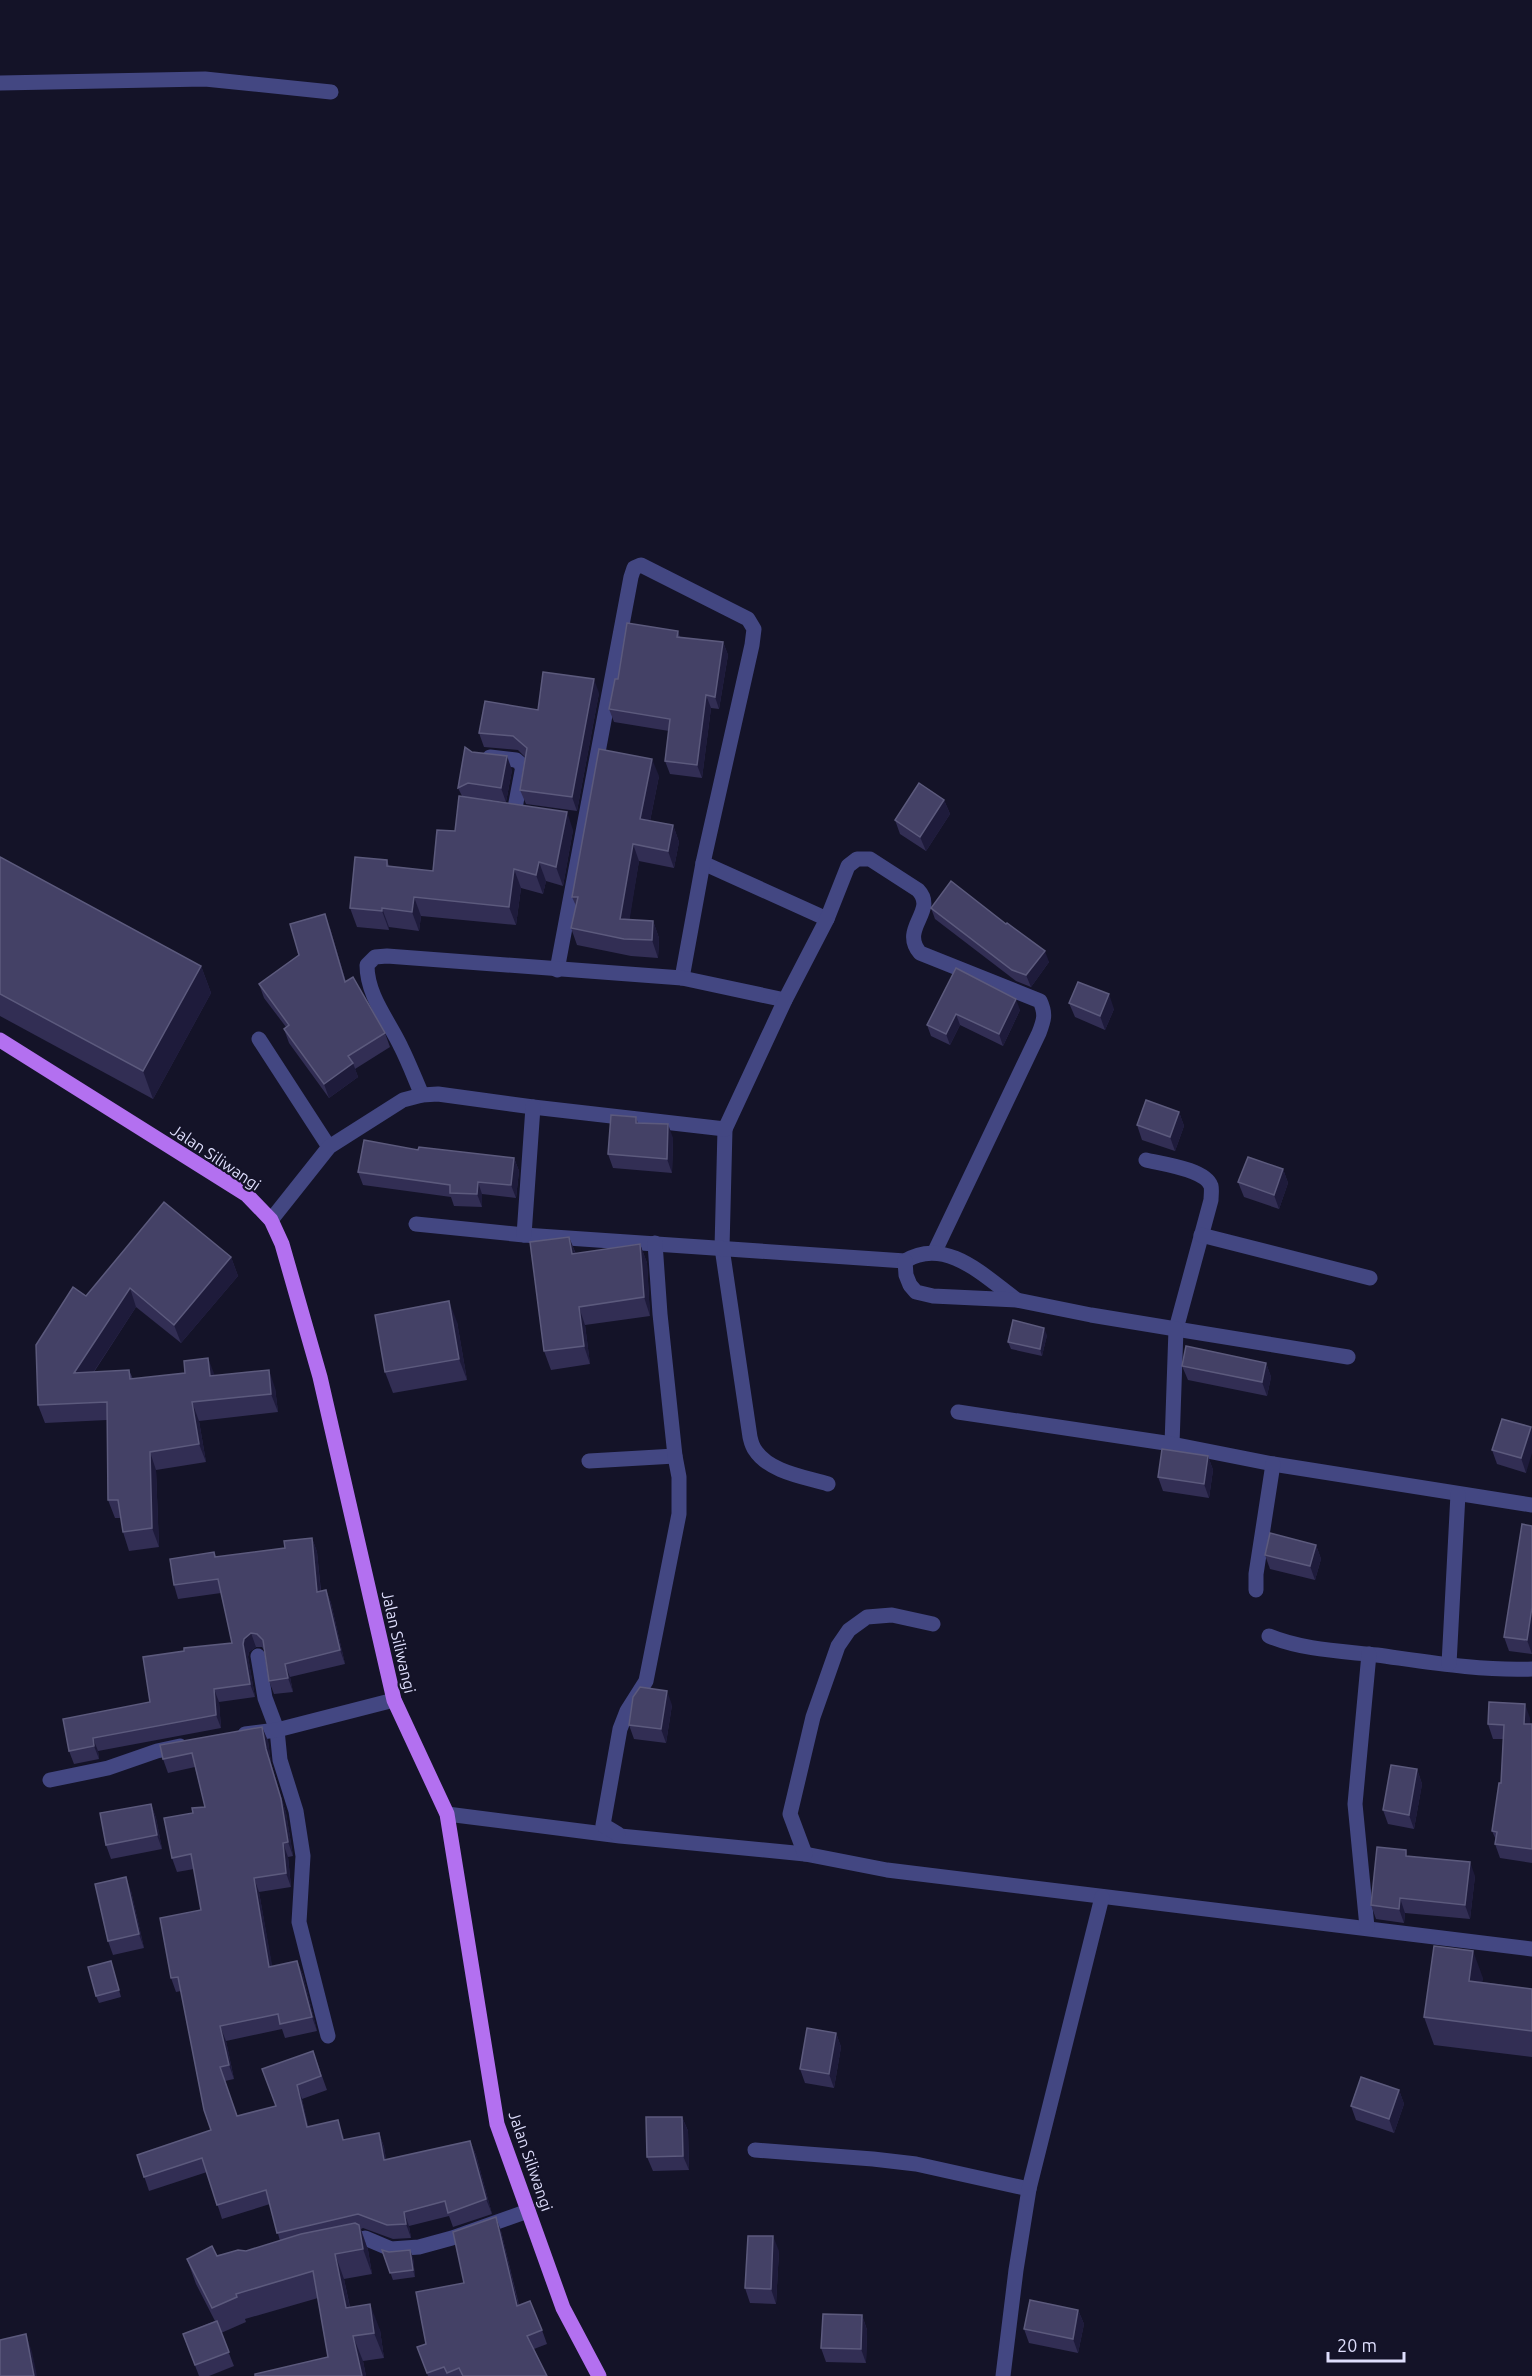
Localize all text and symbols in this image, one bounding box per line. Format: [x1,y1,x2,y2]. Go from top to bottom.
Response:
street label: Jalan Siliwangi [168,1120,264,1194]
street label: Jalan Siliwangi [378,1589,420,1695]
street label: Jalan Siliwangi [505,2109,557,2213]
scale bar [1328,2325,1404,2363]
text: 20 m [1337,2335,1377,2355]

